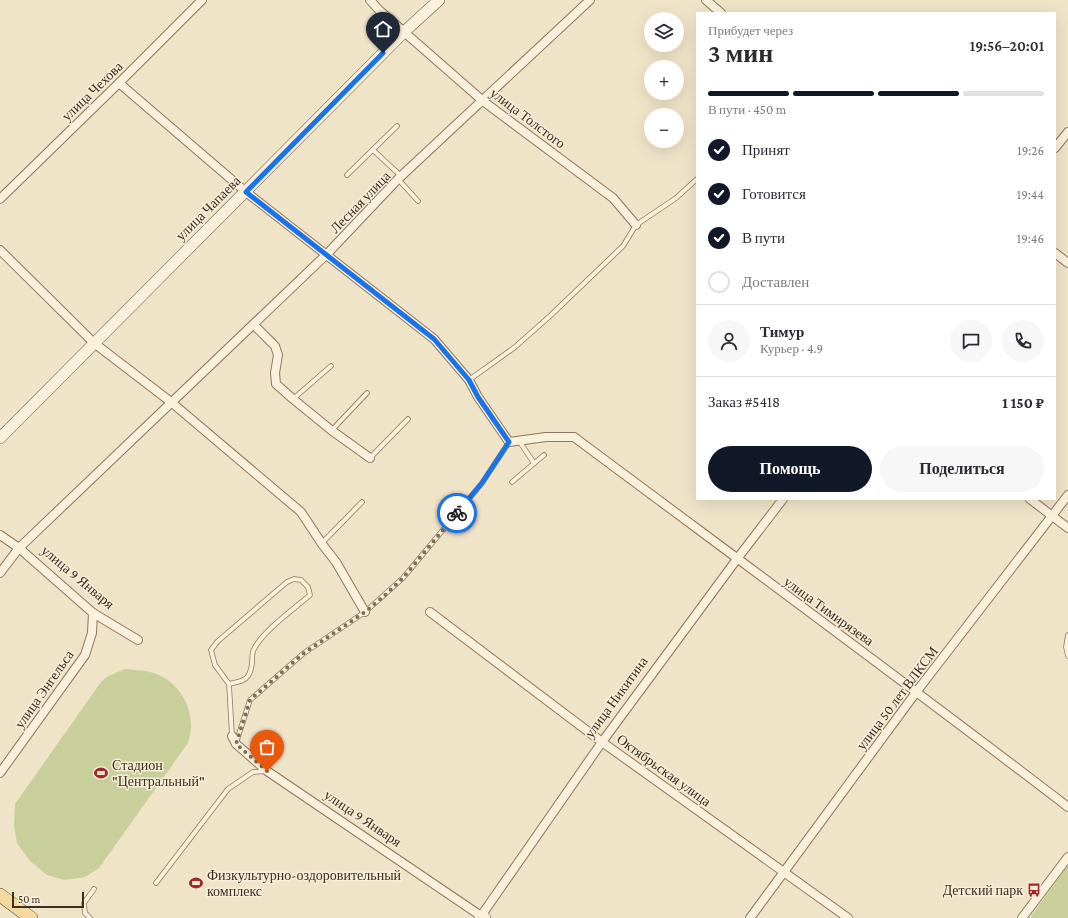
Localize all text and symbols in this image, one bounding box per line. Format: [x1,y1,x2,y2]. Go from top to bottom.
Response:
pin [366,12,400,53]
map controls [644,12,684,148]
button: layers [644,12,684,52]
icon: home [372,18,394,40]
text: Прибудет через [708,23,793,38]
text: 19:56–20:01 [970,38,1044,54]
text: 3 мин [708,39,773,68]
street label: улица Чехова [58,57,126,124]
button: + [644,60,684,100]
street label: улица Толстого [487,85,569,151]
text: В пути · 450 m [708,102,786,117]
button: − [644,108,684,148]
icon: check [708,139,730,161]
text: Принят [742,142,790,158]
text: 19:26 [1017,143,1044,158]
street label: Лесная улица [327,167,394,236]
street label: улица Чапаева [172,172,244,244]
icon: check [708,183,730,205]
text: Готовится [742,186,806,202]
text: 19:44 [1017,187,1044,202]
icon: check [708,227,730,249]
text: В пути [742,230,785,246]
text: 19:46 [1017,231,1044,246]
text: Доставлен [742,274,809,290]
button: person [708,320,750,362]
button: chat [950,320,992,362]
button: phone [1002,320,1044,362]
text: Тимур [760,324,804,340]
text: Курьер · 4.9 [760,341,823,356]
text: Заказ #5418 [708,394,780,410]
text: 1 150 ₽ [1002,395,1044,411]
button: Помощь [708,446,872,492]
button: Поделиться [880,446,1044,492]
courier [437,493,477,533]
icon: bike [446,502,468,524]
street label: улица 9 Января [38,542,118,612]
street label: улица Тимирязева [781,573,878,649]
street label: улица 50 лет ВЛКСМ [853,643,941,753]
street label: улица Энгельса [11,646,77,731]
street label: улица Никитина [581,653,651,741]
pin [250,730,284,771]
street label: Октябрьская улица [614,731,715,810]
icon: bag [256,736,278,758]
place label: Стадион "Центральный" [112,757,205,789]
sports icon: Стадион "Центральный" [93,765,109,781]
street label: улица 9 Января [321,786,405,850]
place label: Физкультурно-оздоровительный комплекс [207,867,402,899]
sports icon: Физкультурно-оздоровительный комплекс [188,875,204,891]
place label: Детский парк [943,882,1023,898]
bus stop icon: Детский парк [1026,882,1042,898]
scale bar [12,890,84,909]
text: 50 m [18,893,40,905]

